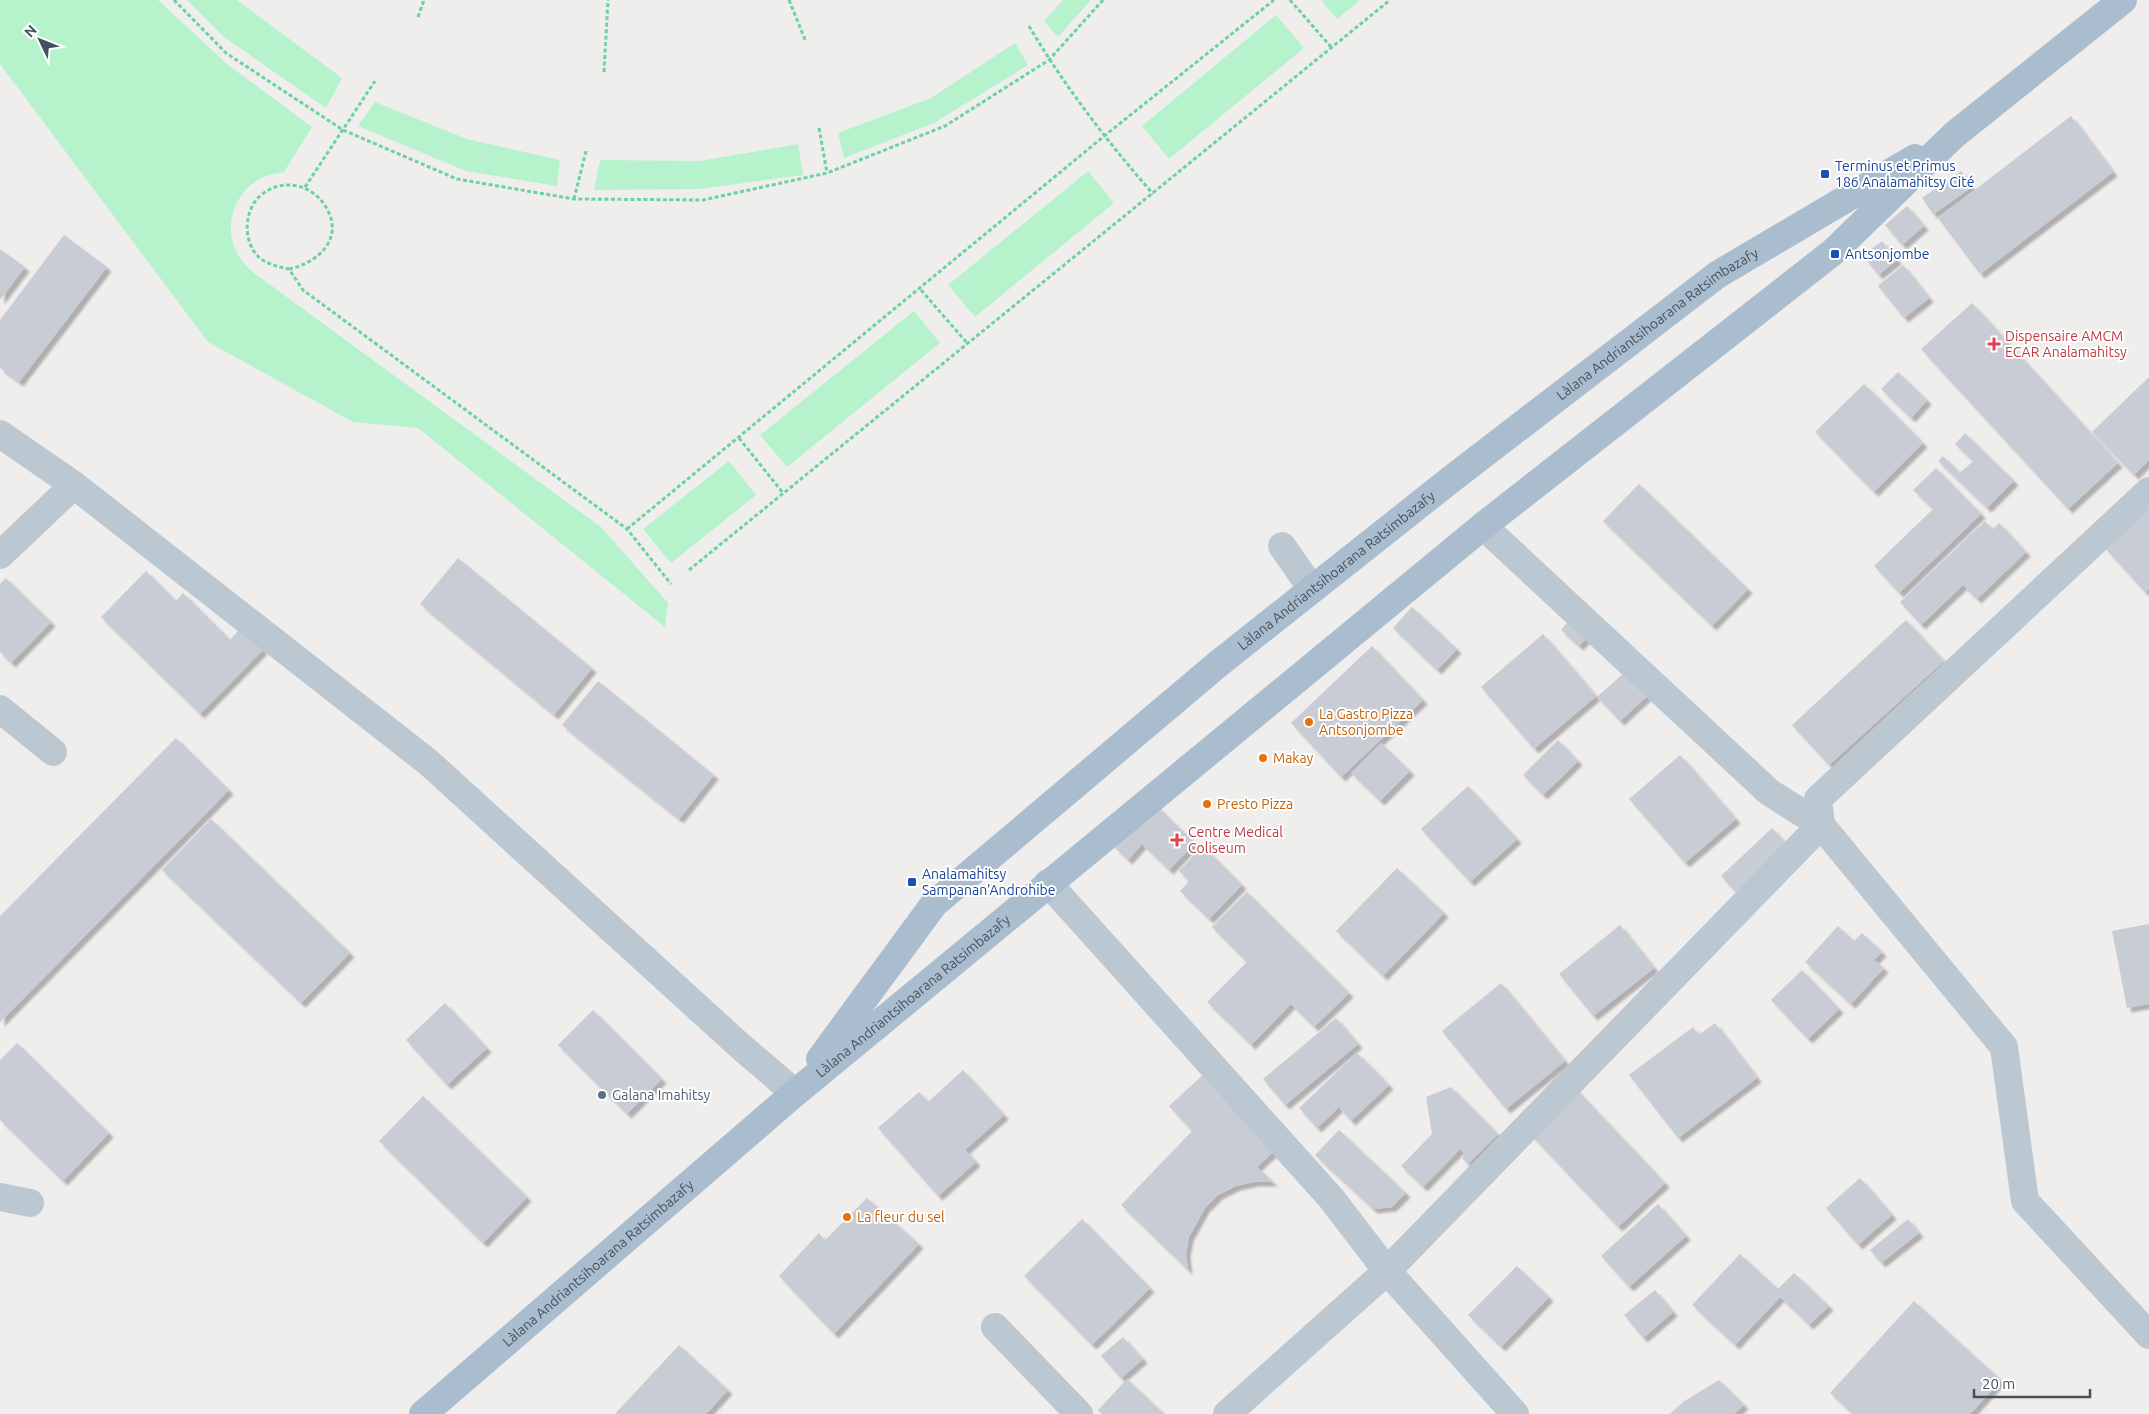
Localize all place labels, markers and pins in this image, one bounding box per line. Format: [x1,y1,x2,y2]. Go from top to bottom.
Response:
place label: Terminus et Primus 186 Analamahitsy Cité [1835,158,1974,190]
marker: Terminus et Primus 186 Analamahitsy Cité [1819,168,1831,180]
place label: Antsonjombe [1845,246,1929,262]
marker: Antsonjombe [1829,248,1841,260]
place label: Dispensaire AMCM ECAR Analamahitsy [2005,328,2127,360]
marker: Dispensaire AMCM ECAR Analamahitsy [1987,337,2001,351]
place label: La Gastro Pizza Antsonjombe [1319,706,1413,738]
marker: La Gastro Pizza Antsonjombe [1303,716,1315,728]
place label: Makay [1273,750,1314,766]
marker: Makay [1257,752,1269,764]
place label: Presto Pizza [1217,796,1293,812]
marker: Presto Pizza [1201,798,1213,810]
place label: Centre Medical Coliseum [1188,824,1283,856]
marker: Centre Medical Coliseum [1170,833,1184,847]
place label: Analamahitsy Sampanan'Androhibe [922,866,1055,898]
marker: Analamahitsy Sampanan'Androhibe [906,876,918,888]
place label: Galana Imahitsy [612,1087,711,1103]
marker: Galana Imahitsy [596,1089,608,1101]
place label: La fleur du sel [857,1209,945,1225]
marker: La fleur du sel [841,1211,853,1223]

